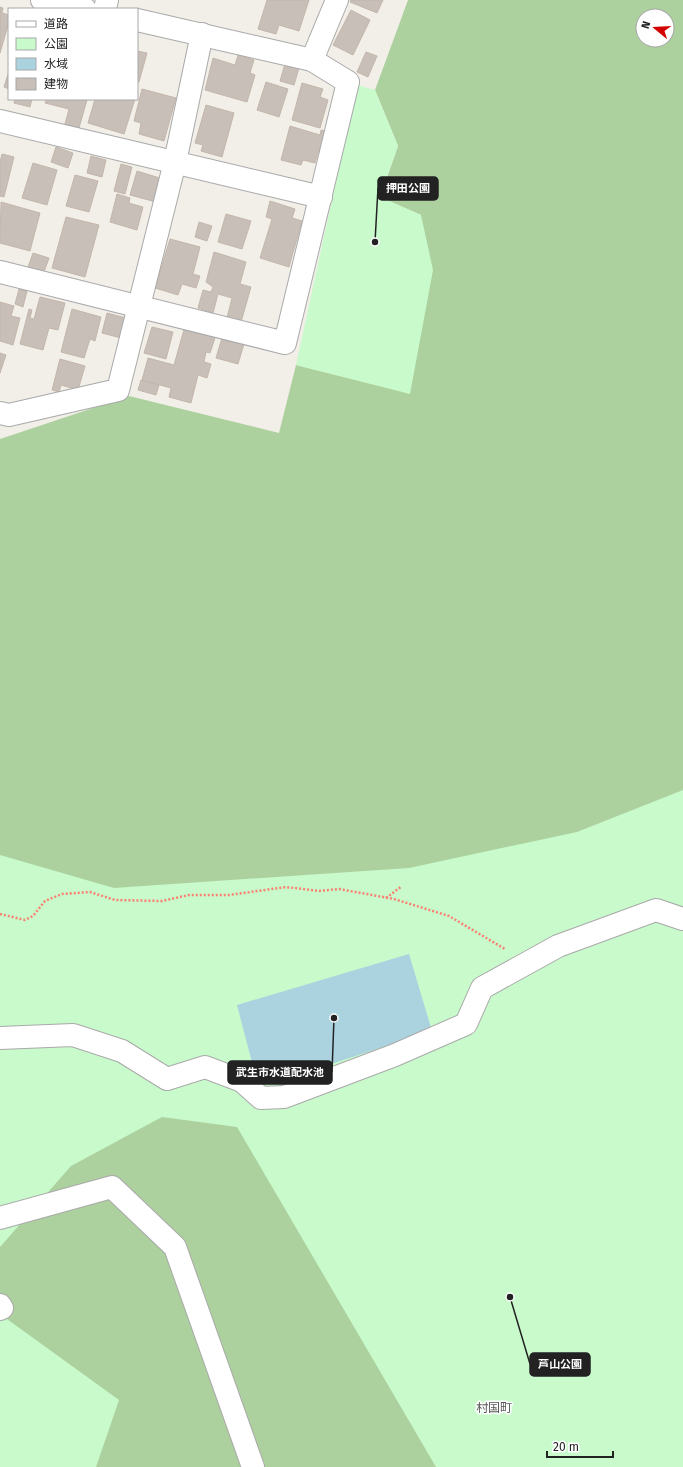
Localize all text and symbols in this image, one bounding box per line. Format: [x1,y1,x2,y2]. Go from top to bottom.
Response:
legend [8,8,138,100]
north arrow [635,8,675,48]
text: 道路 [44,17,68,31]
text: N [639,20,653,31]
text: 公園 [44,37,68,51]
text: 水域 [44,57,68,71]
text: 建物 [44,77,68,91]
callout: 押田公園 [378,177,438,200]
text: 押田公園 [386,182,430,195]
callout: 武生市水道配水池 [228,1061,332,1084]
text: 武生市水道配水池 [236,1066,324,1079]
callout: 芦山公園 [530,1353,590,1376]
text: 芦山公園 [538,1358,582,1371]
district label: 村国町 [476,1401,512,1415]
scale bar [547,1433,613,1459]
text: 20 m [553,1440,579,1454]

